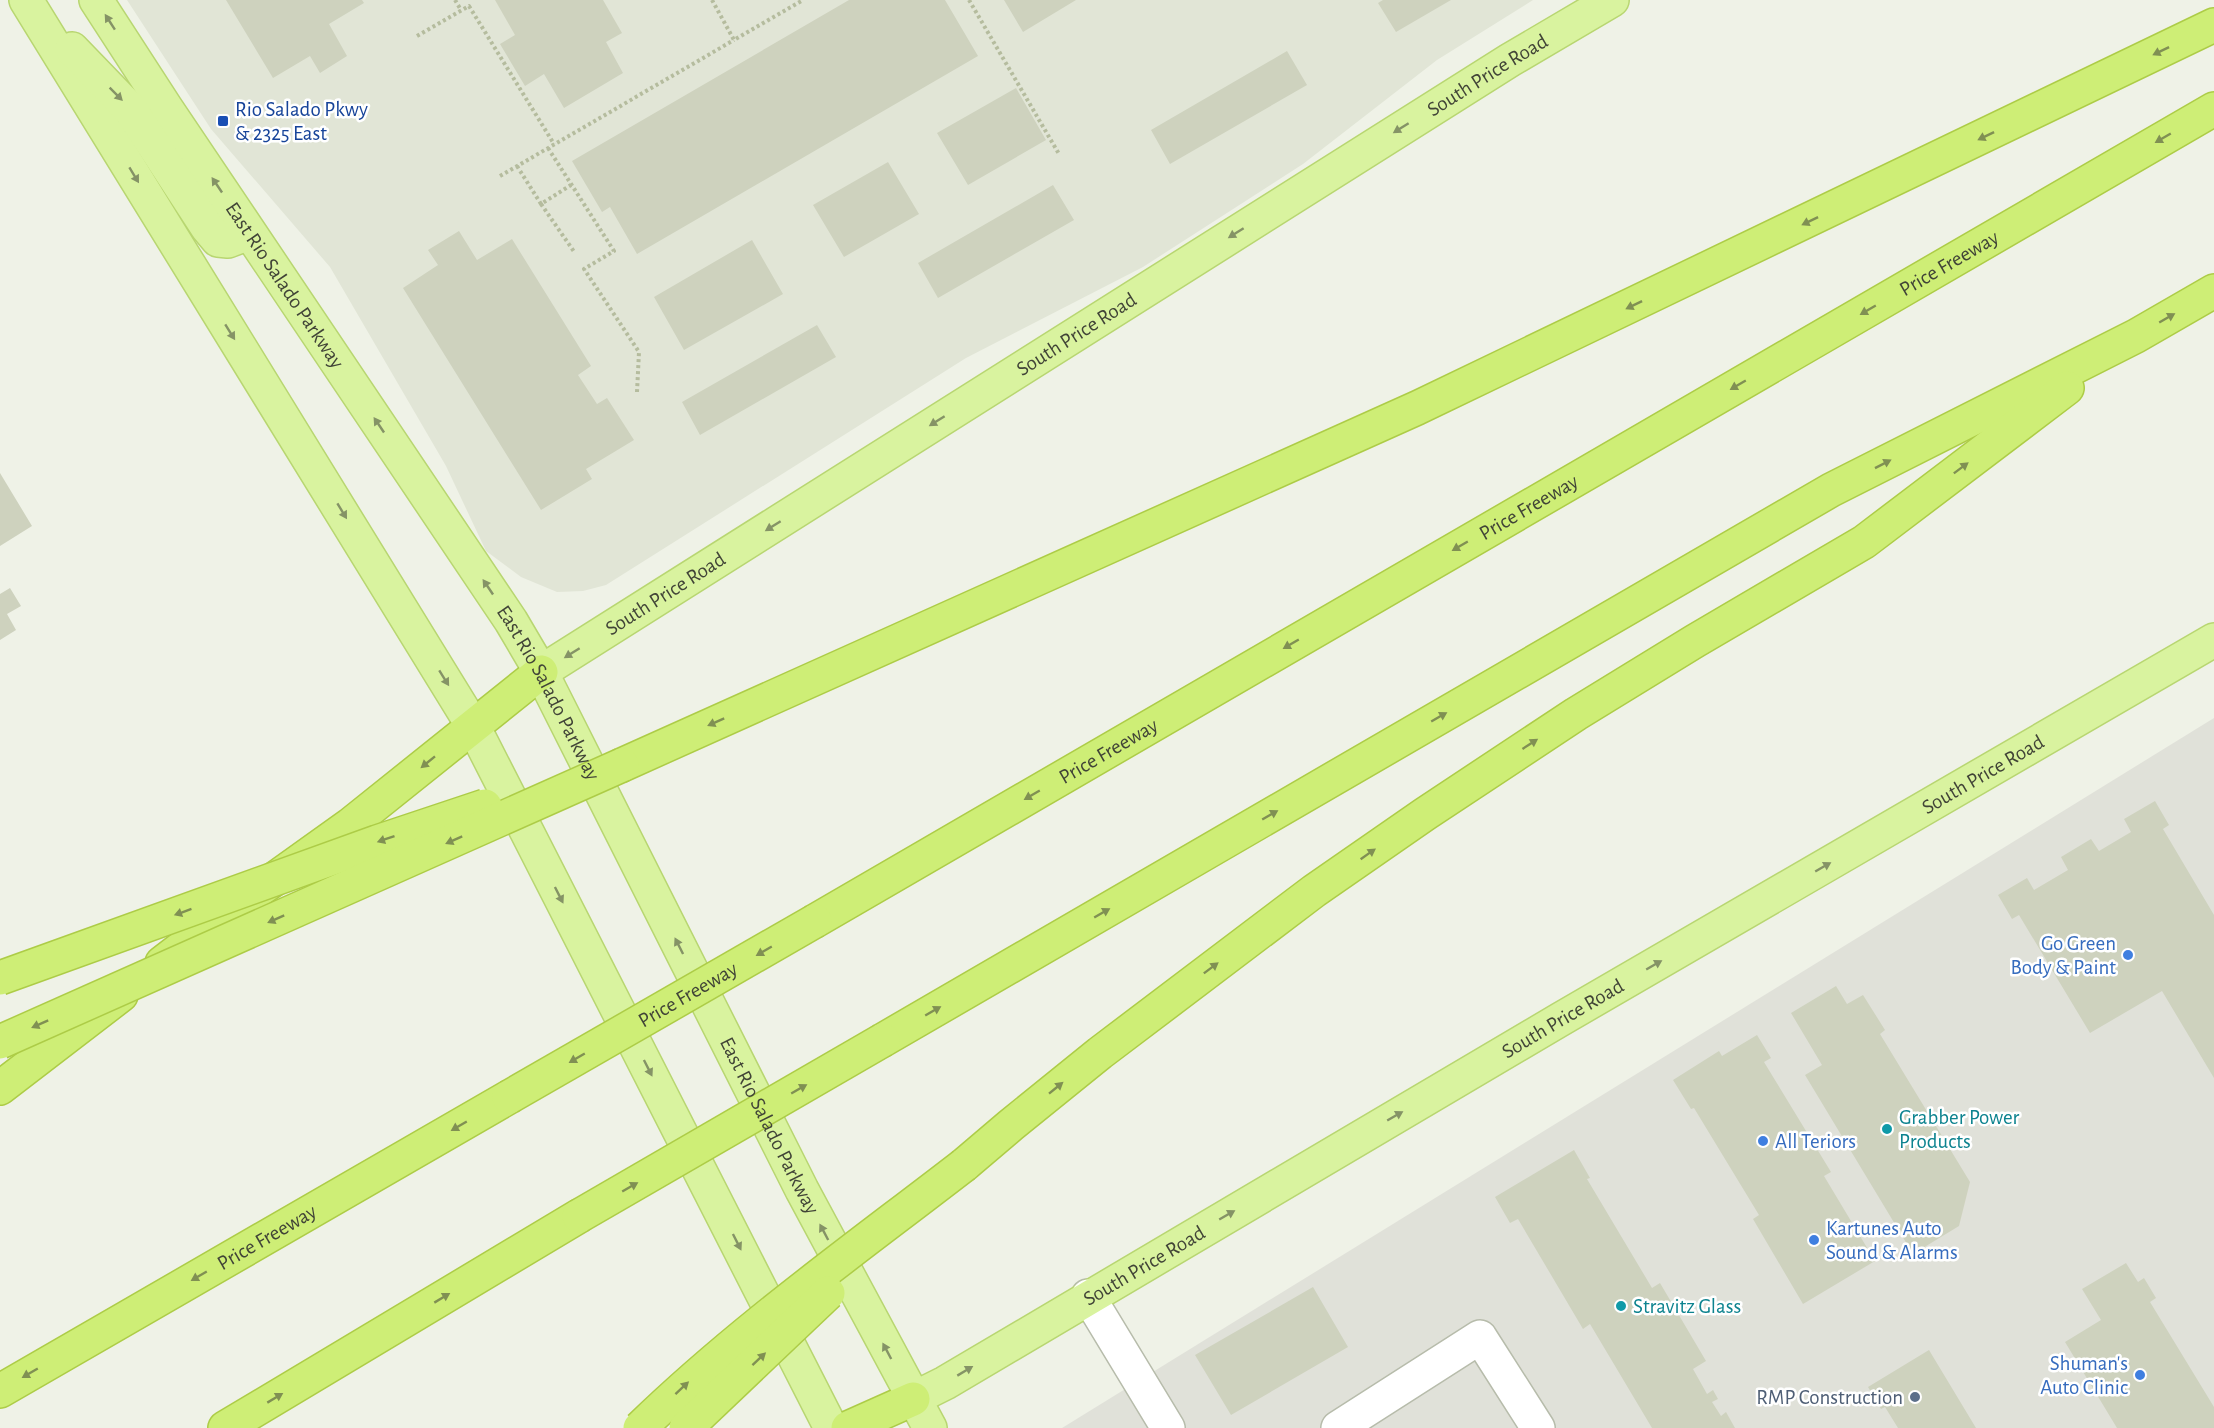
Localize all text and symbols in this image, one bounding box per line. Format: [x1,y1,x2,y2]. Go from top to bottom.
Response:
one-way arrow [104,14,116,30]
street label: South Price Road [1423,30,1551,120]
one-way arrow [2153,46,2170,56]
one-way arrow [108,86,122,100]
place label: Rio Salado Pkwy & 2325 East [235,99,368,144]
marker: Rio Salado Pkwy & 2325 East [216,114,230,128]
one-way arrow [1393,123,1409,134]
one-way arrow [1977,131,1995,141]
one-way arrow [2155,133,2171,144]
one-way arrow [128,167,139,183]
one-way arrow [211,177,223,193]
street label: East Rio Salado Parkway [222,198,348,372]
one-way arrow [1802,216,1819,225]
street label: Price Freeway [1896,226,2002,300]
one-way arrow [1228,227,1244,238]
street label: South Price Road [1013,288,1140,379]
one-way arrow [1626,301,1643,310]
one-way arrow [1859,305,1876,315]
one-way arrow [2159,313,2175,324]
one-way arrow [224,324,235,340]
one-way arrow [1730,380,1746,391]
one-way arrow [929,416,945,427]
one-way arrow [373,418,385,434]
one-way arrow [1875,459,1892,469]
one-way arrow [1953,463,1968,475]
street label: Price Freeway [1475,470,1582,544]
one-way arrow [337,503,348,519]
one-way arrow [764,520,781,531]
one-way arrow [1451,541,1468,551]
street label: South Price Road [602,548,729,639]
one-way arrow [483,579,494,595]
street label: East Rio Salado Parkway [493,601,604,783]
one-way arrow [1282,639,1299,649]
one-way arrow [564,647,581,658]
one-way arrow [438,670,449,686]
one-way arrow [1431,712,1448,722]
street label: Price Freeway [1055,714,1161,788]
one-way arrow [708,718,725,727]
street label: South Price Road [1918,731,2048,818]
one-way arrow [1521,738,1537,750]
one-way arrow [420,756,435,768]
one-way arrow [1023,790,1040,800]
one-way arrow [1262,810,1279,820]
one-way arrow [377,834,395,844]
one-way arrow [445,836,462,845]
one-way arrow [1360,848,1376,860]
one-way arrow [1815,862,1832,872]
one-way arrow [555,886,564,903]
one-way arrow [174,908,192,917]
one-way arrow [1094,908,1111,918]
one-way arrow [267,915,284,924]
place label: Go Green Body & Paint [2011,933,2116,978]
one-way arrow [674,937,684,954]
one-way arrow [756,945,772,956]
marker: Go Green Body & Paint [2121,948,2135,962]
street label: Price Freeway [634,958,741,1031]
one-way arrow [1646,960,1663,970]
one-way arrow [1203,963,1218,975]
street label: South Price Road [1498,975,1627,1062]
one-way arrow [925,1006,942,1016]
one-way arrow [31,1020,48,1029]
street label: East Rio Salado Parkway [716,1034,823,1217]
one-way arrow [568,1053,585,1063]
one-way arrow [643,1060,653,1077]
one-way arrow [1049,1082,1064,1094]
one-way arrow [791,1084,808,1094]
place label: Grabber Power Products [1899,1107,2020,1152]
one-way arrow [1387,1111,1404,1121]
one-way arrow [450,1121,467,1131]
marker: Grabber Power Products [1880,1122,1894,1136]
place label: All Teriors [1775,1131,1856,1152]
marker: All Teriors [1756,1134,1770,1148]
one-way arrow [622,1181,638,1192]
street label: Price Freeway [214,1200,320,1274]
one-way arrow [1219,1209,1235,1220]
place label: Kartunes Auto Sound & Alarms [1826,1218,1958,1263]
street label: South Price Road [1080,1221,1209,1309]
one-way arrow [819,1223,829,1240]
marker: Kartunes Auto Sound & Alarms [1807,1233,1821,1247]
one-way arrow [732,1234,741,1251]
one-way arrow [190,1271,207,1281]
one-way arrow [434,1292,450,1303]
place label: Stravitz Glass [1633,1296,1741,1317]
marker: Stravitz Glass [1614,1299,1628,1313]
one-way arrow [882,1342,892,1359]
one-way arrow [751,1352,766,1366]
place label: Shuman's Auto Clinic [2040,1353,2128,1398]
one-way arrow [957,1365,973,1376]
one-way arrow [22,1368,38,1379]
marker: Shuman's Auto Clinic [2133,1368,2147,1382]
one-way arrow [675,1381,690,1395]
place label: RMP Construction [1756,1387,1903,1408]
marker: RMP Construction [1908,1390,1922,1404]
one-way arrow [267,1393,284,1403]

